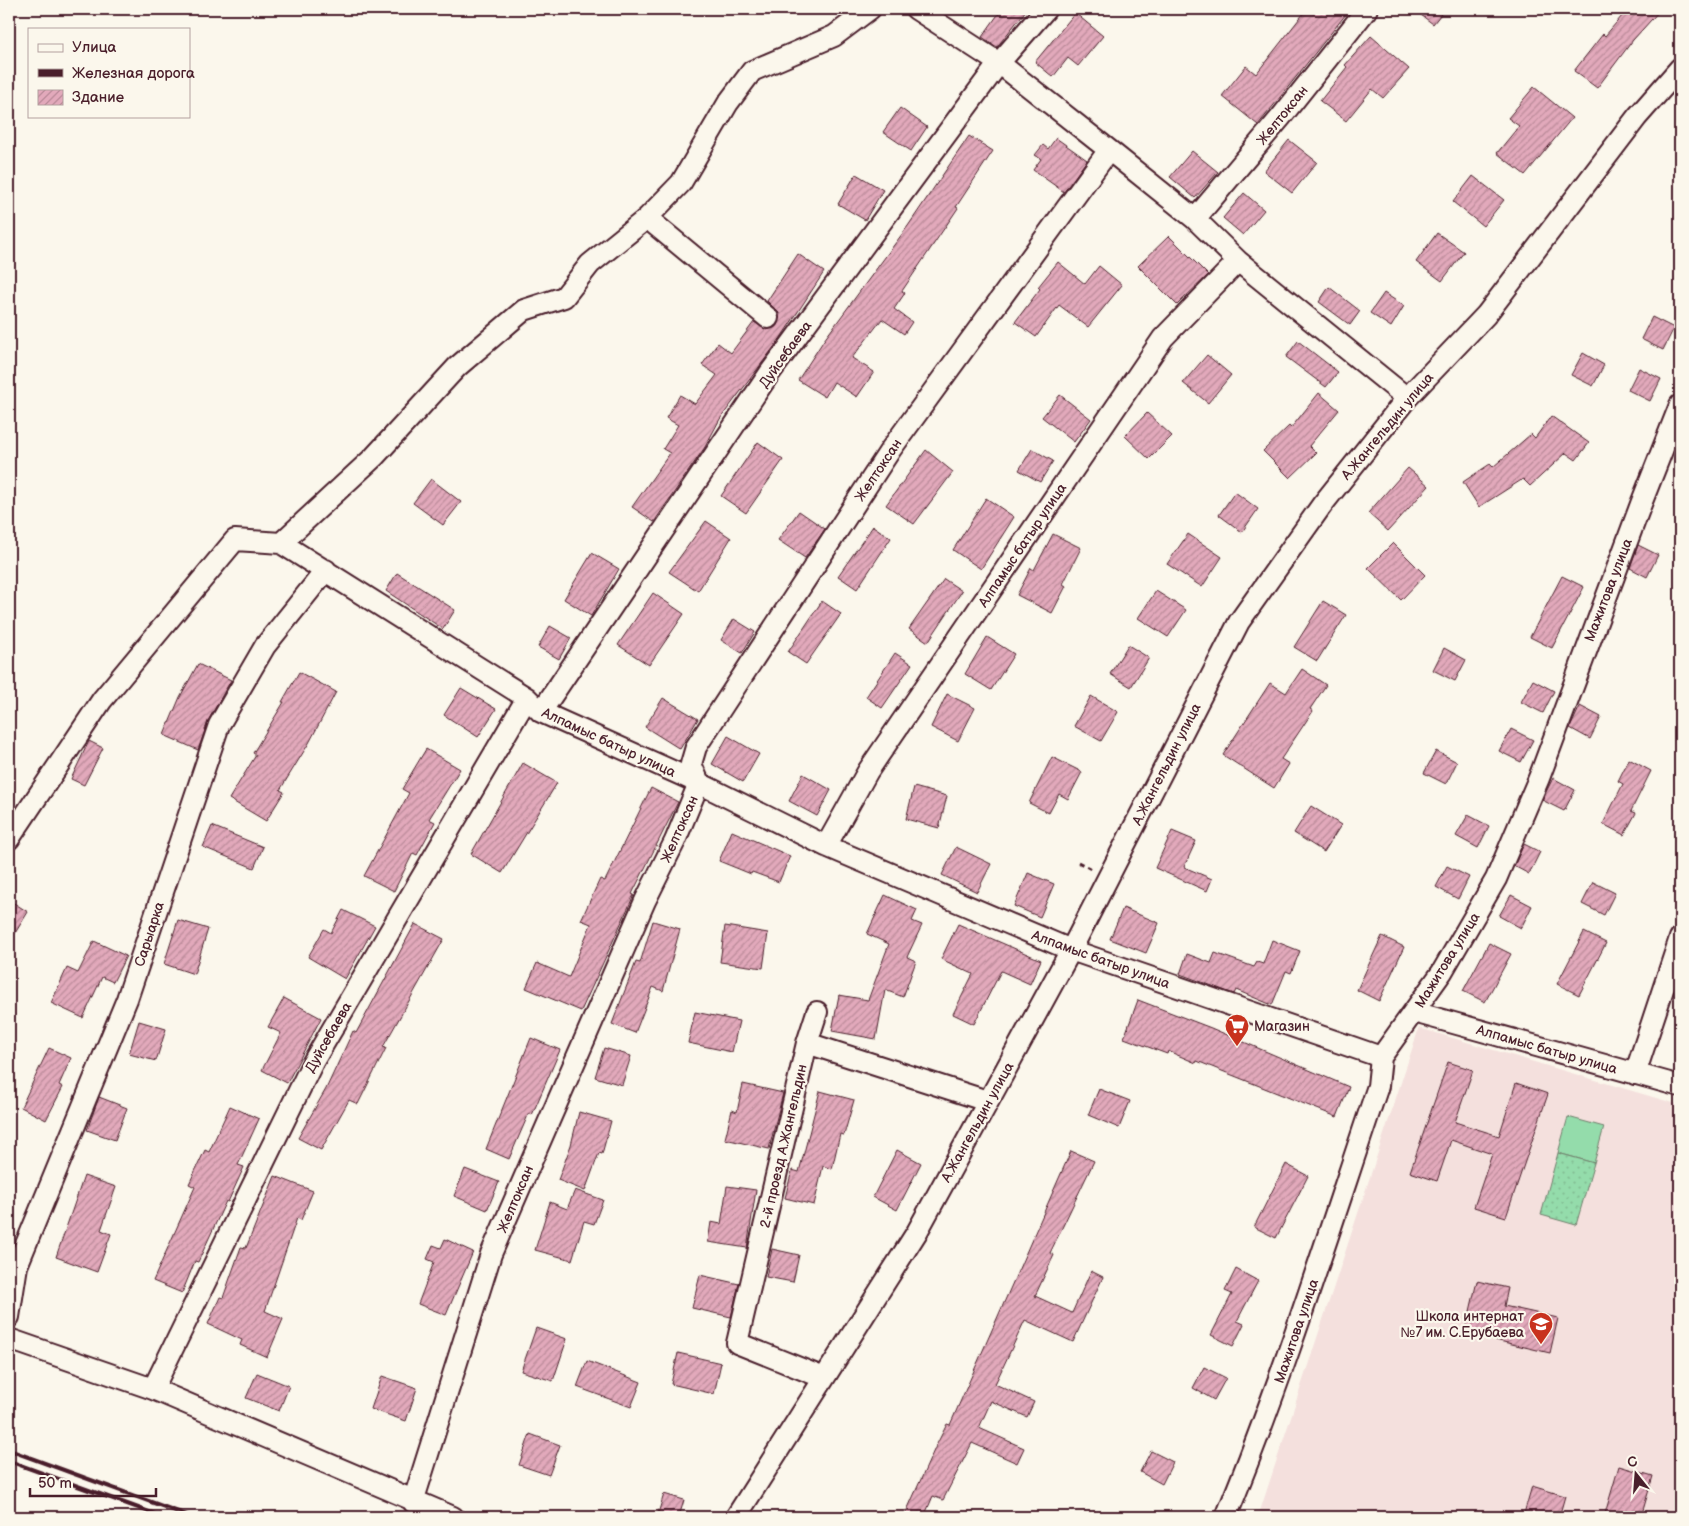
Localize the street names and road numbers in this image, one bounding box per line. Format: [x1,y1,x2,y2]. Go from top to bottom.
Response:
street label: Желтоксан [1253,82,1312,149]
street label: Дуйсебаева [755,317,816,391]
street label: А.Жангельдин улица [1337,369,1438,484]
street label: Желтоксан [851,436,906,505]
street label: Алпамыс батыр улица [974,480,1071,611]
street label: Мажитова улица [1581,535,1636,644]
street label: А.Жангельдин улица [1128,700,1205,829]
street label: Алпамыс батыр улица [538,704,679,781]
street label: Желтоксан [657,793,702,865]
street label: Сарыарка [131,899,168,969]
street label: Мажитова улица [1411,909,1484,1011]
street label: Алпамыс батыр улица [1029,926,1173,993]
street label: Дуйсебаева [301,998,356,1075]
street label: Алпамыс батыр улица [1474,1021,1620,1078]
street label: А.Жангельдин улица [937,1059,1018,1186]
street label: 2-й проезд А.Жангельдин [756,1063,811,1230]
street label: Желтоксан [494,1163,537,1236]
street label: Мажитова улица [1271,1276,1323,1386]

